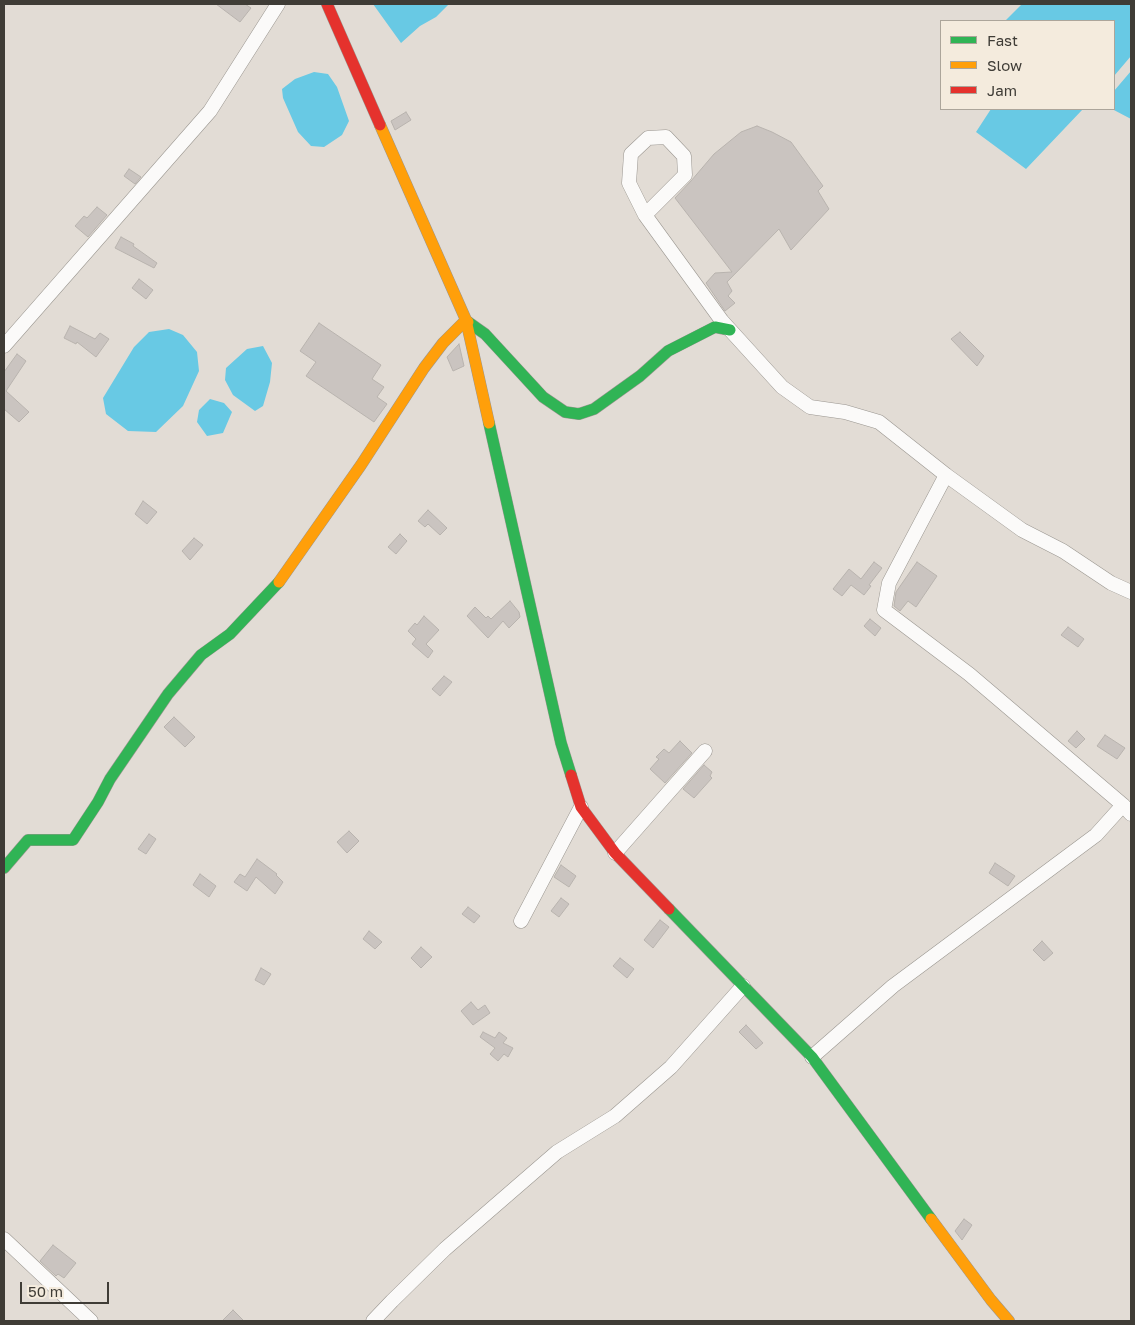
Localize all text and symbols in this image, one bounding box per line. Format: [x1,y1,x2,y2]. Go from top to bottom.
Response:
legend [940,20,1115,110]
text: Fast [987,31,1018,49]
text: Slow [987,56,1022,74]
text: Jam [987,81,1017,99]
scale bar [22,1272,111,1304]
text: 50 m [28,1282,63,1300]

